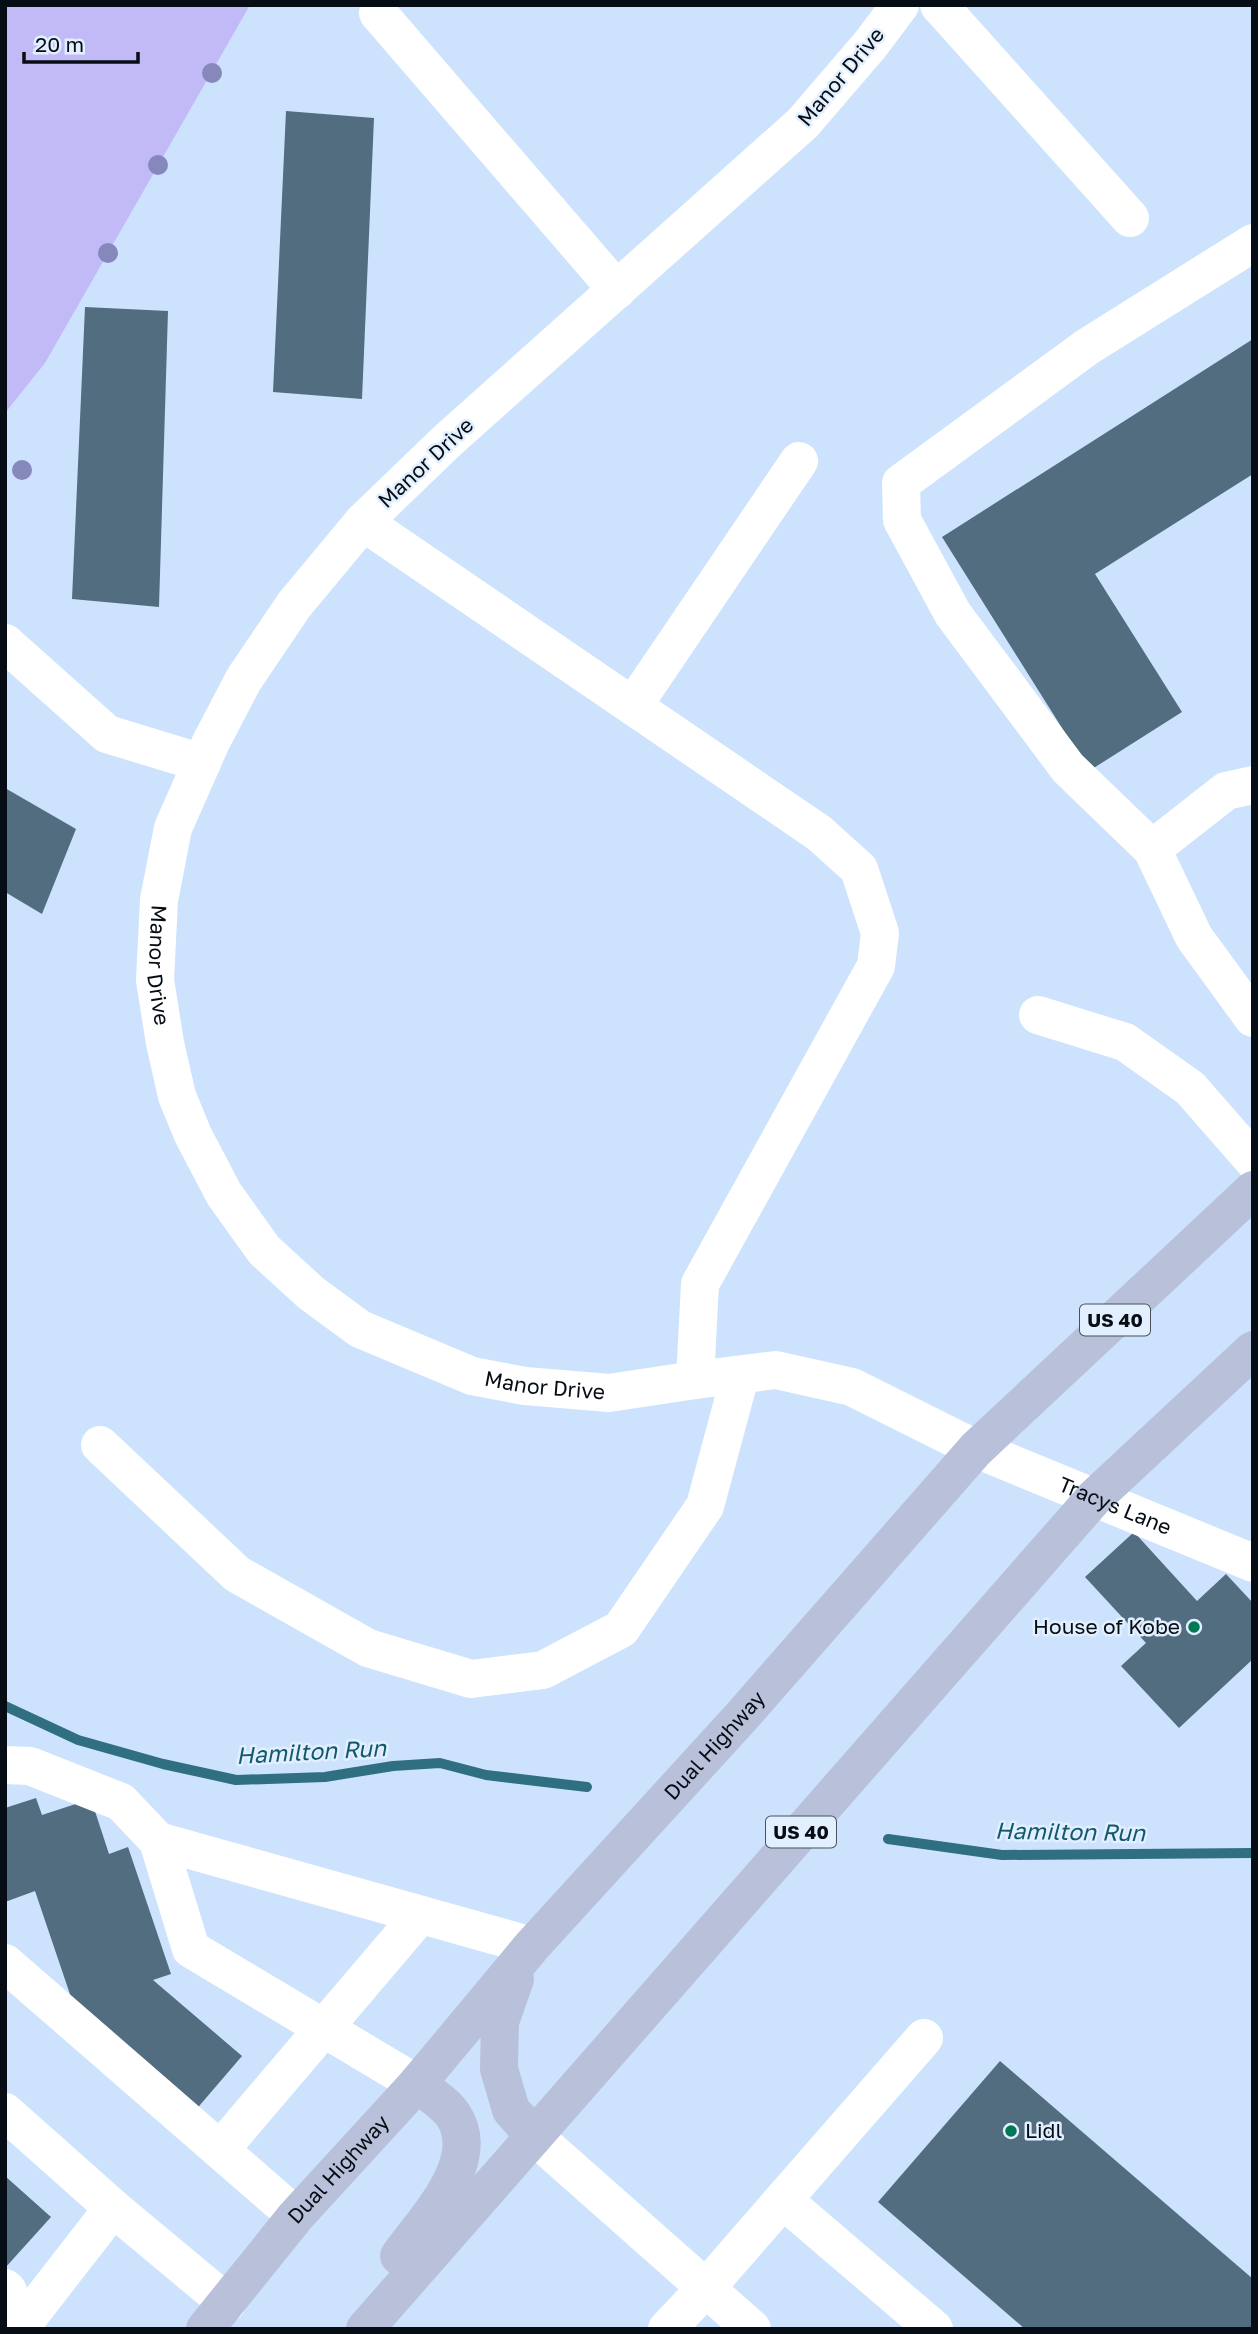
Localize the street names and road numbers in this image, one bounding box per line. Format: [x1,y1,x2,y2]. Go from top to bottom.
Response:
street label: Manor Drive [791,22,889,131]
street label: Manor Drive [372,412,478,513]
street label: Manor Drive [142,904,176,1027]
road number: US 40 [1080,1304,1150,1336]
street label: Manor Drive [483,1365,606,1405]
street label: Tracys Lane [1055,1471,1175,1540]
street label: Dual Highway [658,1685,770,1805]
road number: US 40 [766,1816,836,1848]
street label: Dual Highway [281,2109,394,2229]

